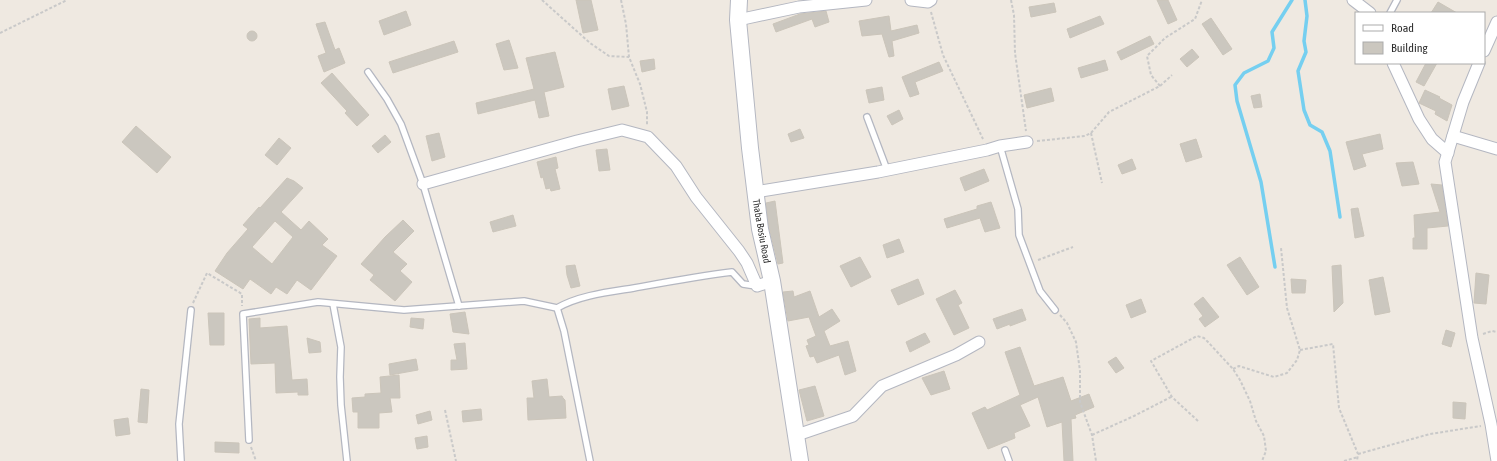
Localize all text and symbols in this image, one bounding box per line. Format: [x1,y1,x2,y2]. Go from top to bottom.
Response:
legend [1355,12,1485,64]
text: Road [1391,21,1414,35]
text: Building [1391,41,1429,55]
street label: Thaba Bosiu Road [750,198,773,264]

